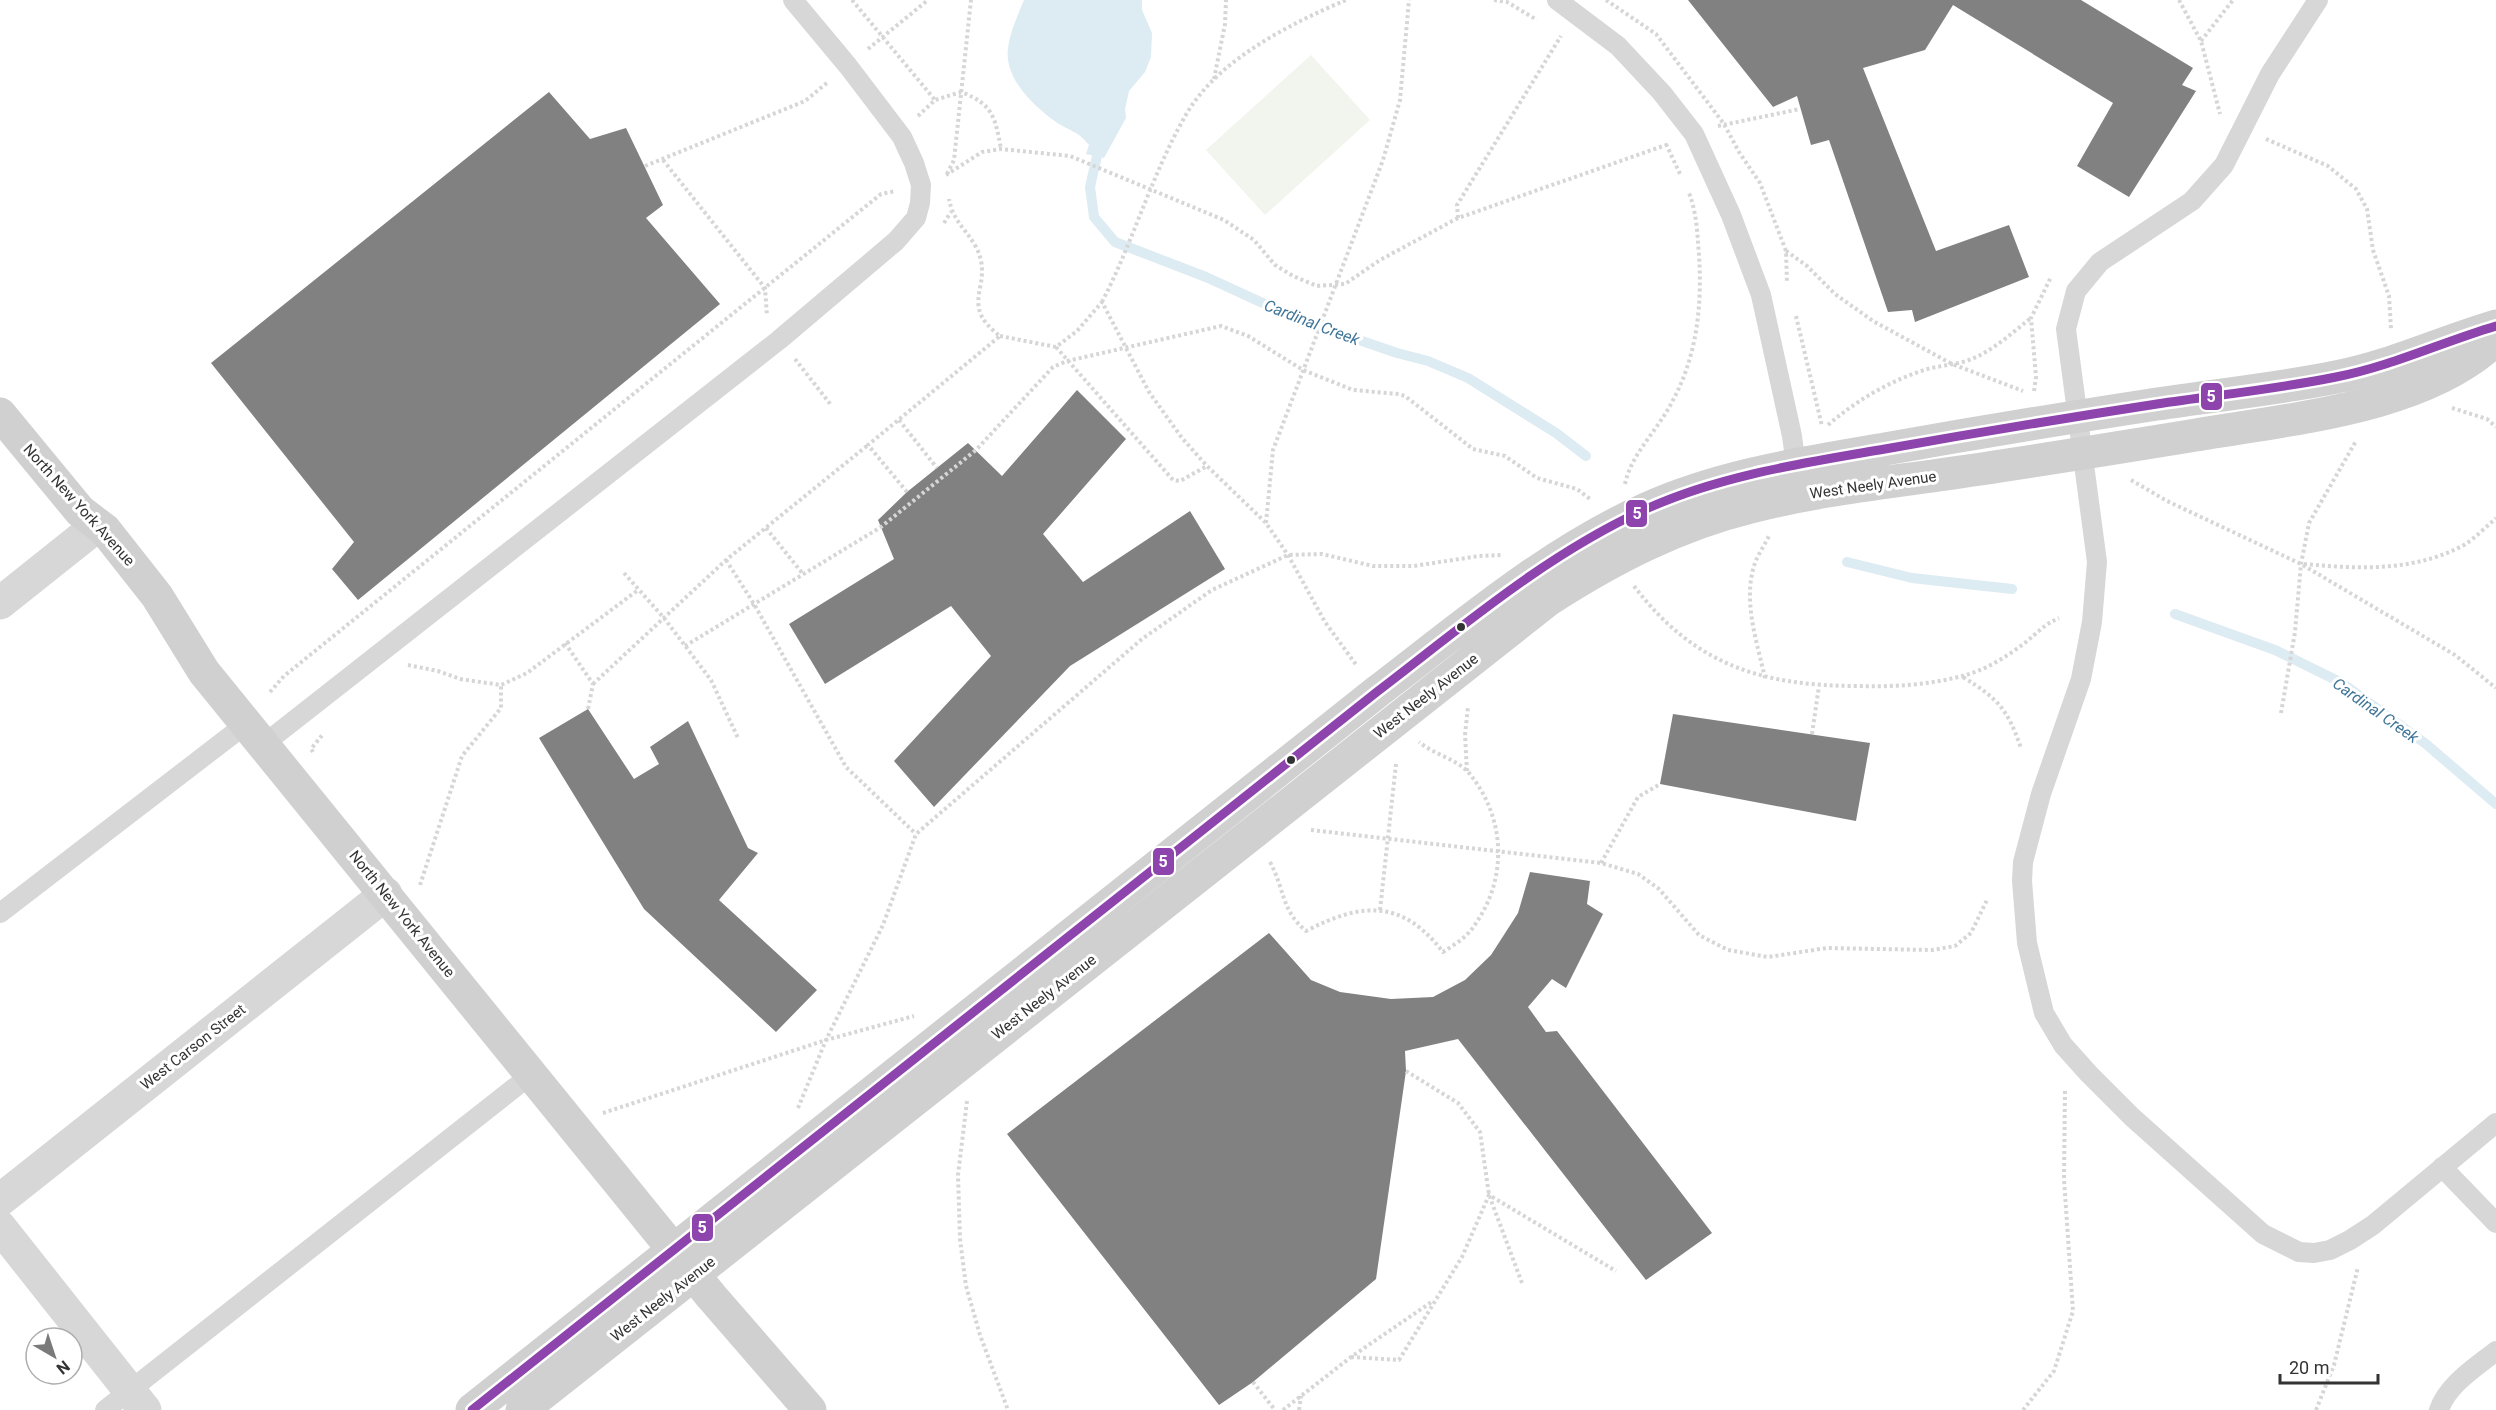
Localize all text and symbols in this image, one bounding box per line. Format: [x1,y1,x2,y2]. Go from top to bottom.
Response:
water label: Cardinal Creek [1262,296,1363,350]
line badge: 5 [2200,382,2223,411]
text: 5 [2206,387,2216,406]
street label: North New York Avenue [20,440,139,570]
street label: West Neely Avenue [1809,467,1937,503]
line badge: 5 [1625,499,1648,528]
text: 5 [1632,504,1642,523]
unlabelled marker [1455,621,1467,633]
street label: West Neely Avenue [1370,650,1482,742]
water label: Cardinal Creek [2329,674,2423,748]
unlabelled marker [1285,754,1297,766]
street label: North New York Avenue [345,847,459,981]
line badge: 5 [1152,847,1175,876]
text: 5 [1158,852,1168,871]
street label: West Neely Avenue [988,951,1100,1043]
street label: West Carson Street [137,1000,249,1094]
line badge: 5 [691,1213,714,1242]
text: 5 [697,1218,707,1237]
street label: West Neely Avenue [607,1253,719,1345]
north arrow [24,1326,84,1386]
scale bar [2280,1347,2378,1385]
text: N [53,1356,73,1378]
text: 20 m [2289,1357,2329,1378]

